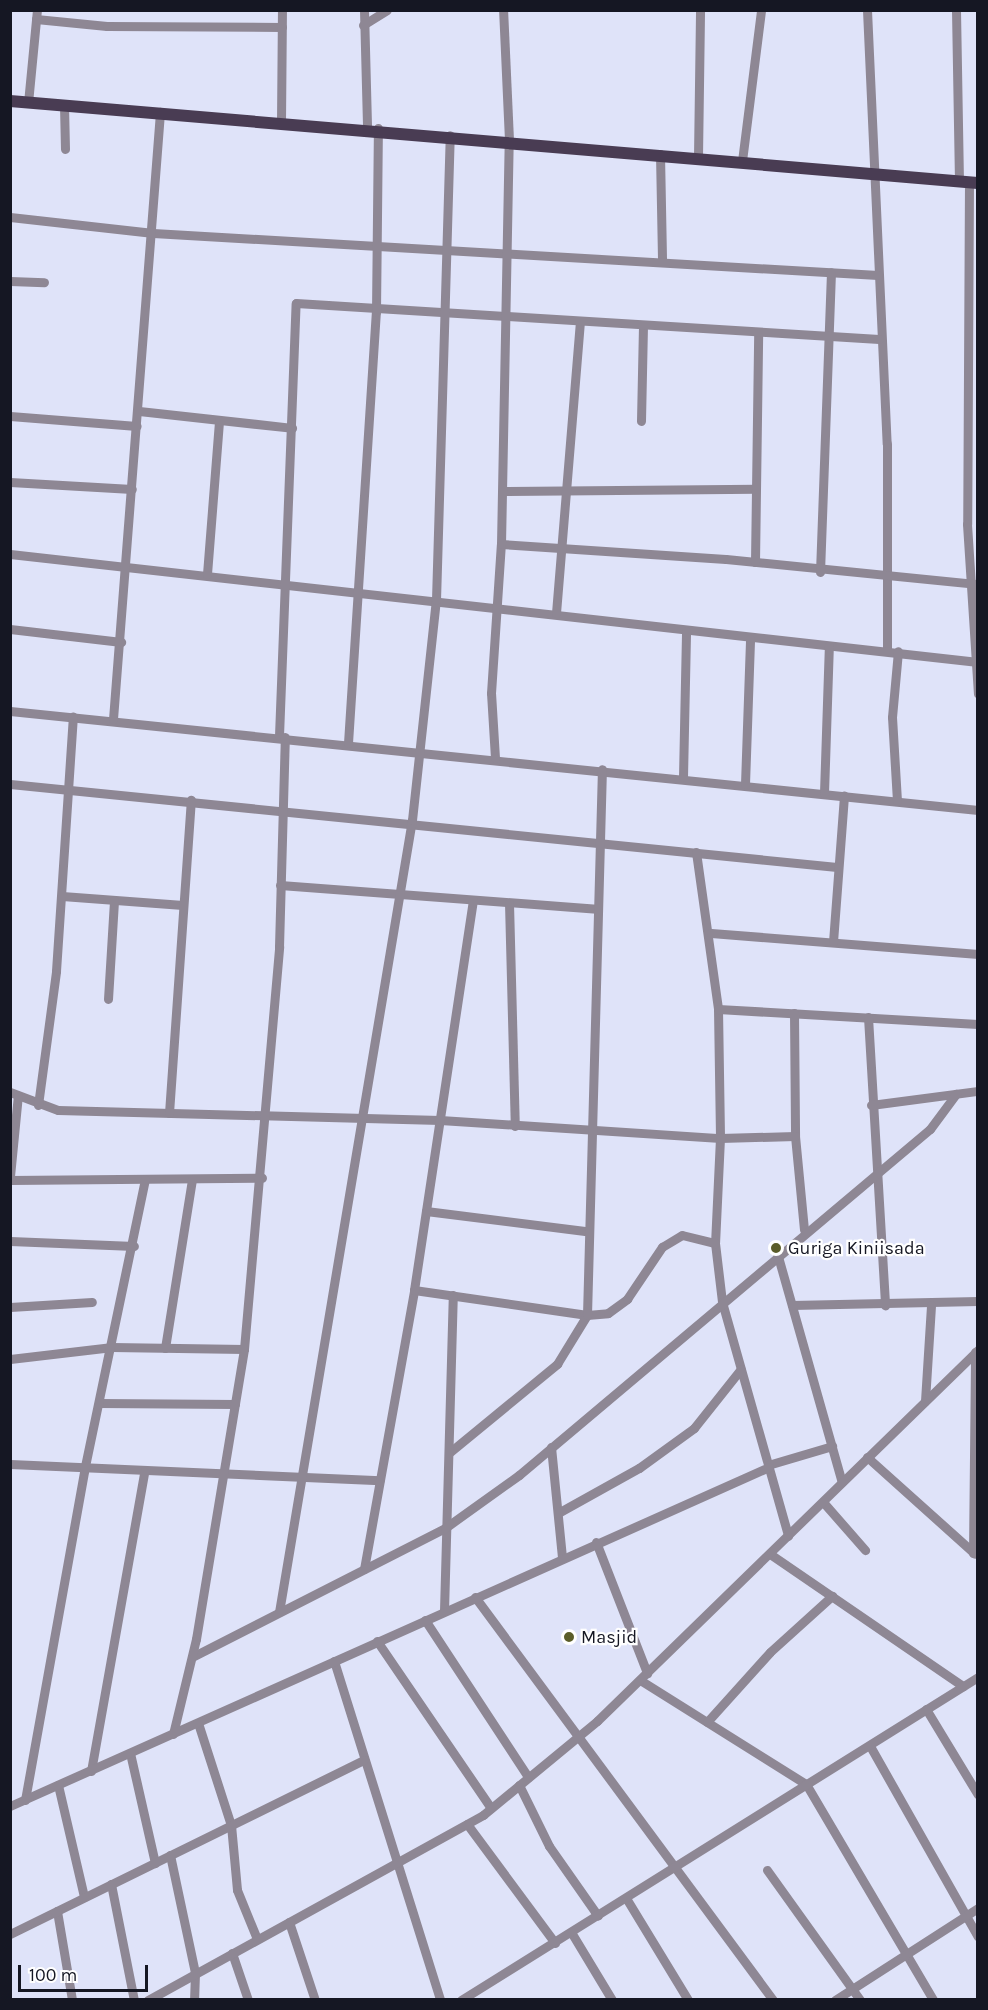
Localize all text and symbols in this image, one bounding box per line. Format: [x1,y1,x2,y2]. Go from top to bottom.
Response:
place label: Guriga Kiniisada [788,1237,925,1259]
marker: Guriga Kiniisada [769,1241,783,1255]
place label: Masjid [581,1626,637,1648]
marker: Masjid [562,1630,576,1644]
scale bar [21,1953,152,1991]
text: 100 m [29,1964,77,1986]

